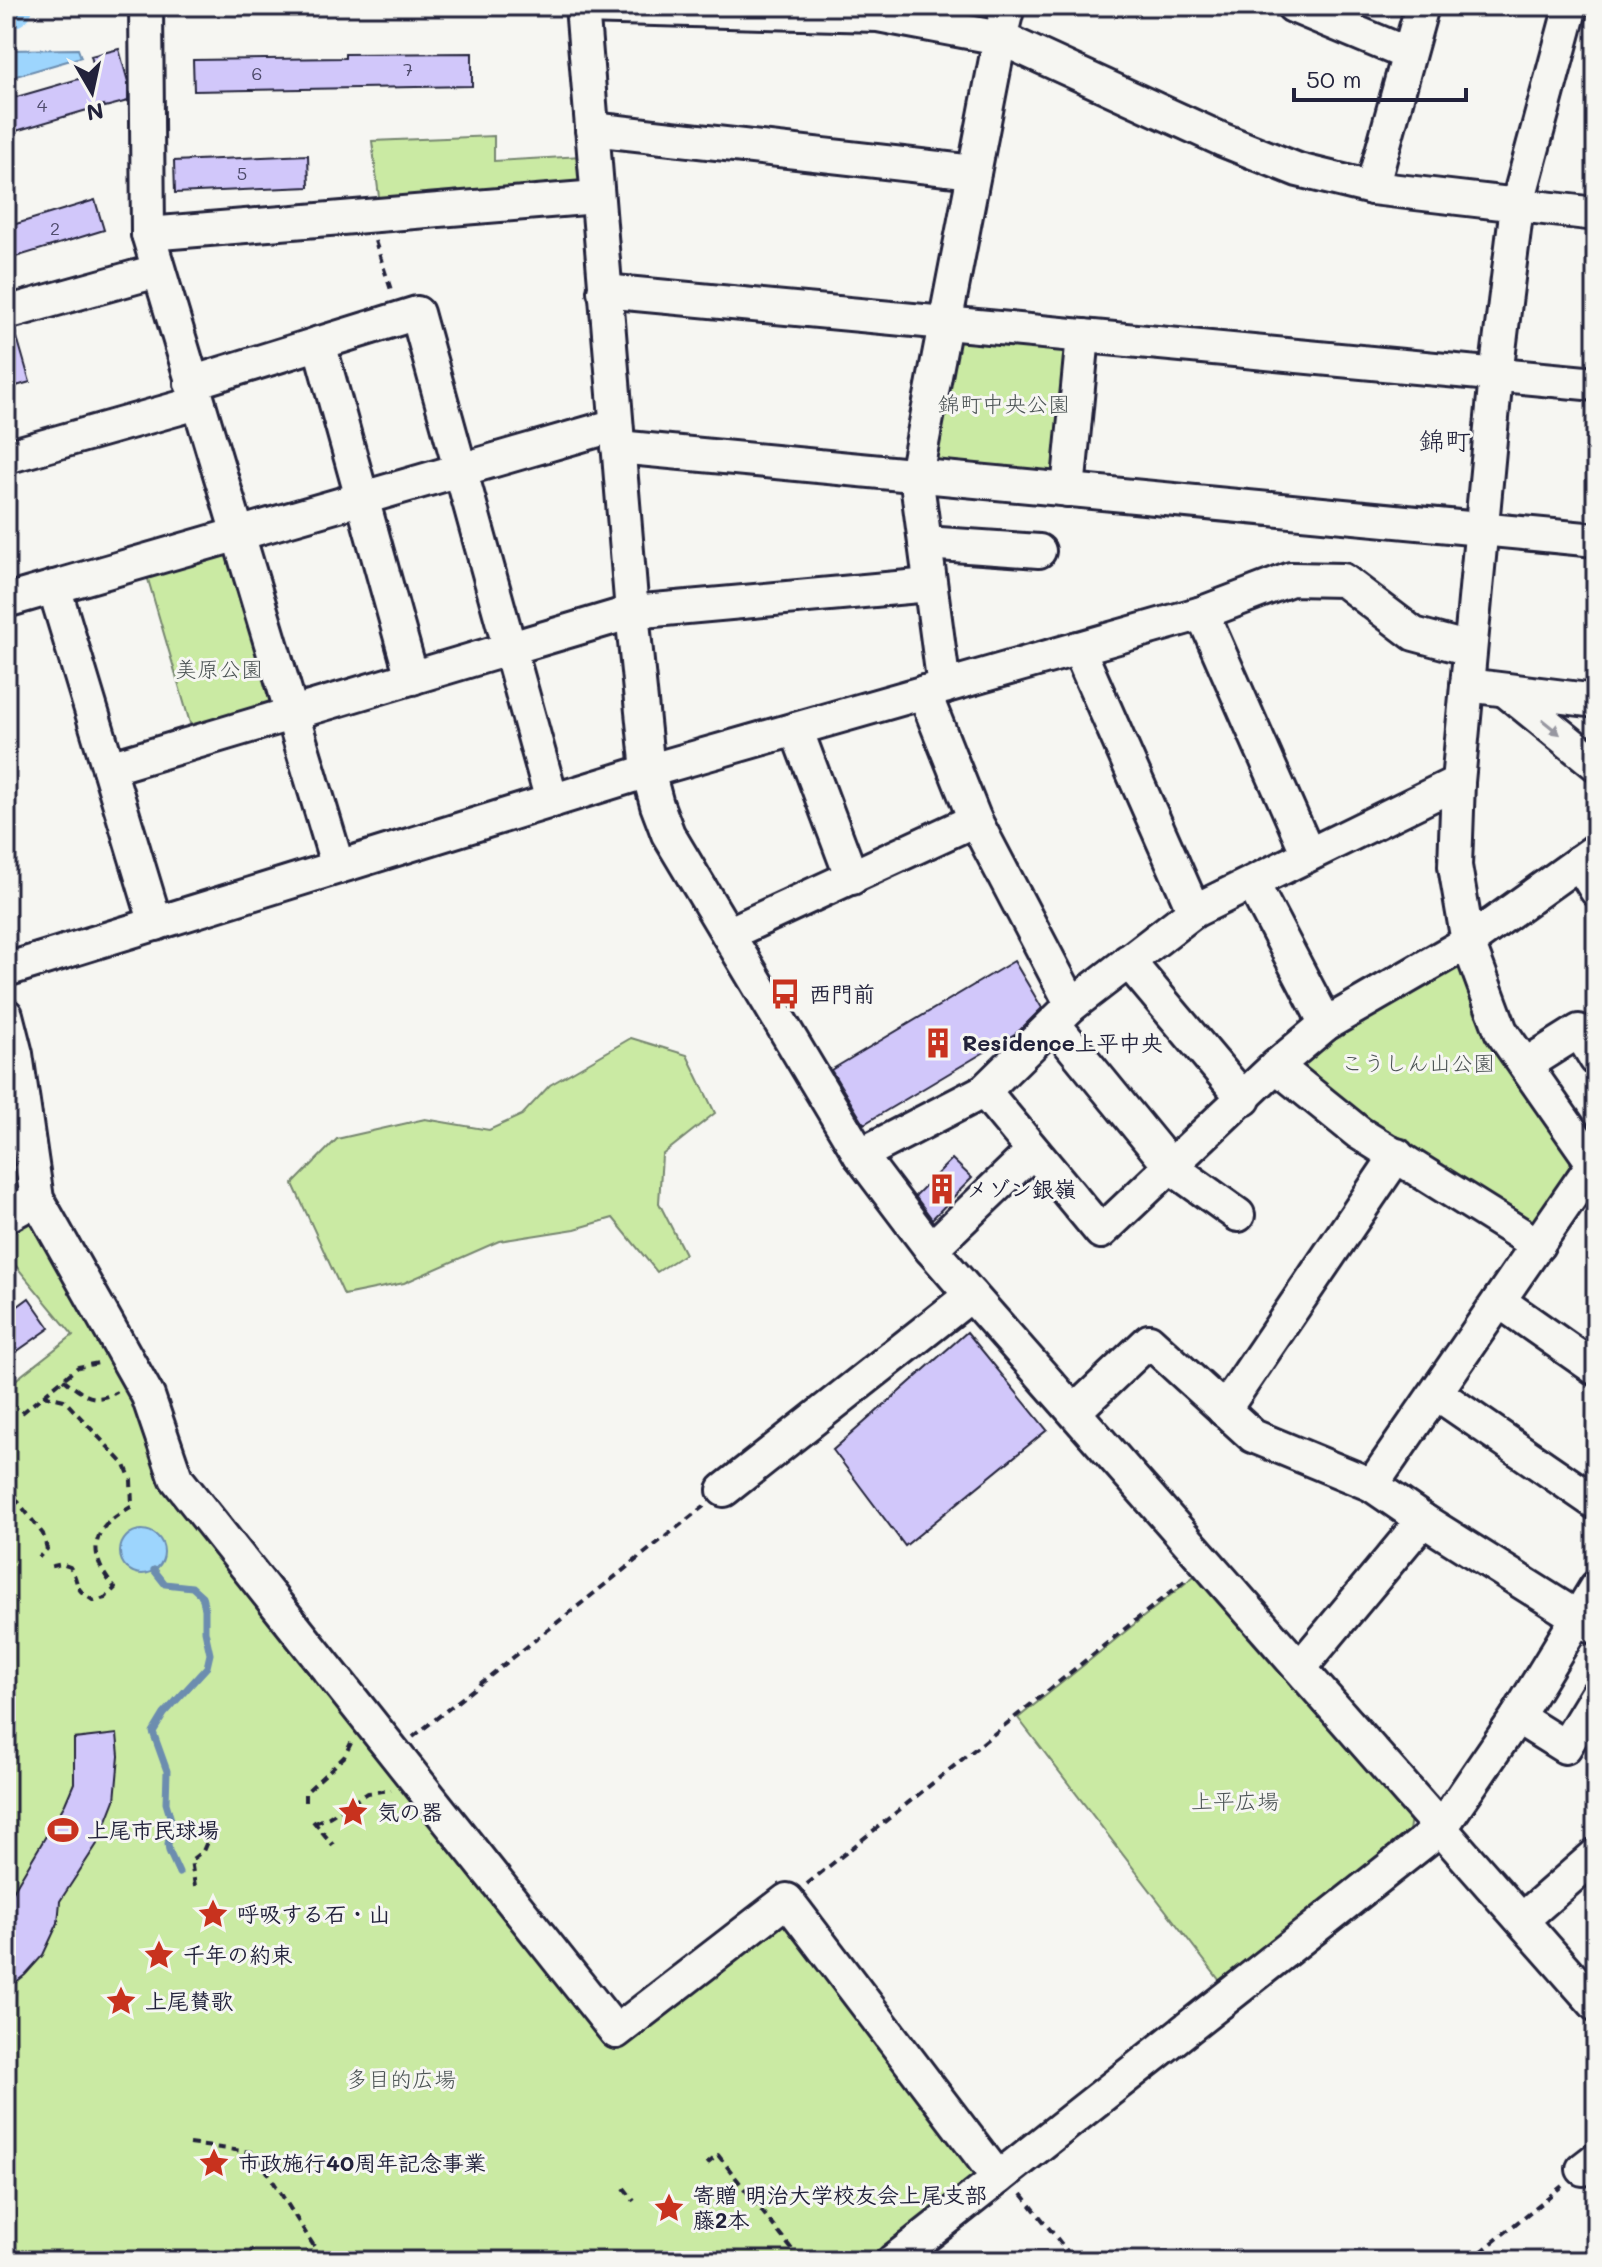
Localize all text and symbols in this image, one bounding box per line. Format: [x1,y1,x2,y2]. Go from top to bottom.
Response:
north arrow [52,52,132,132]
scale bar [1294,52,1466,102]
house number: 7 [403,57,413,81]
house number: 6 [252,61,262,85]
text: 50 m [1306,63,1362,94]
house number: 4 [37,93,48,117]
text: N [85,97,106,128]
house number: 5 [237,161,247,185]
house number: 2 [50,216,60,240]
park label: 錦町中央公園 [938,389,1070,418]
district label: 錦町 [1419,423,1471,457]
park label: 美原公園 [175,654,263,683]
one-way arrow [1541,718,1561,735]
bus stop icon: 西門前 [768,977,802,1011]
place label: 西門前 [809,979,875,1008]
building icon: Residence上平中央 [921,1026,955,1060]
place label: Residence上平中央 [962,1028,1163,1057]
park label: こうしん山公園 [1341,1048,1495,1077]
building icon: メゾン銀嶺 [925,1172,959,1206]
place label: メゾン銀嶺 [966,1174,1076,1203]
park label: 上平広場 [1191,1786,1279,1815]
place icon: 気の器 [336,1795,370,1829]
place label: 気の器 [377,1797,443,1826]
sports icon: 上尾市民球場 [46,1813,80,1847]
place label: 上尾市民球場 [87,1815,219,1844]
place icon: 呼吸する石・山 [196,1897,230,1931]
place label: 呼吸する石・山 [237,1899,391,1928]
place icon: 千年の約束 [142,1938,176,1972]
place label: 千年の約束 [183,1940,293,1969]
place icon: 上尾賛歌 [104,1984,138,2018]
place label: 上尾賛歌 [145,1986,233,2015]
park label: 多目的広場 [346,2064,456,2093]
place icon: 市政施行40周年記念事業 [197,2146,231,2180]
place label: 市政施行40周年記念事業 [238,2148,486,2177]
place label: 寄贈 明治大学校友会上尾支部 藤2本 [693,2180,987,2234]
place icon: 寄贈 明治大学校友会上尾支部 藤2本 [652,2191,686,2225]

